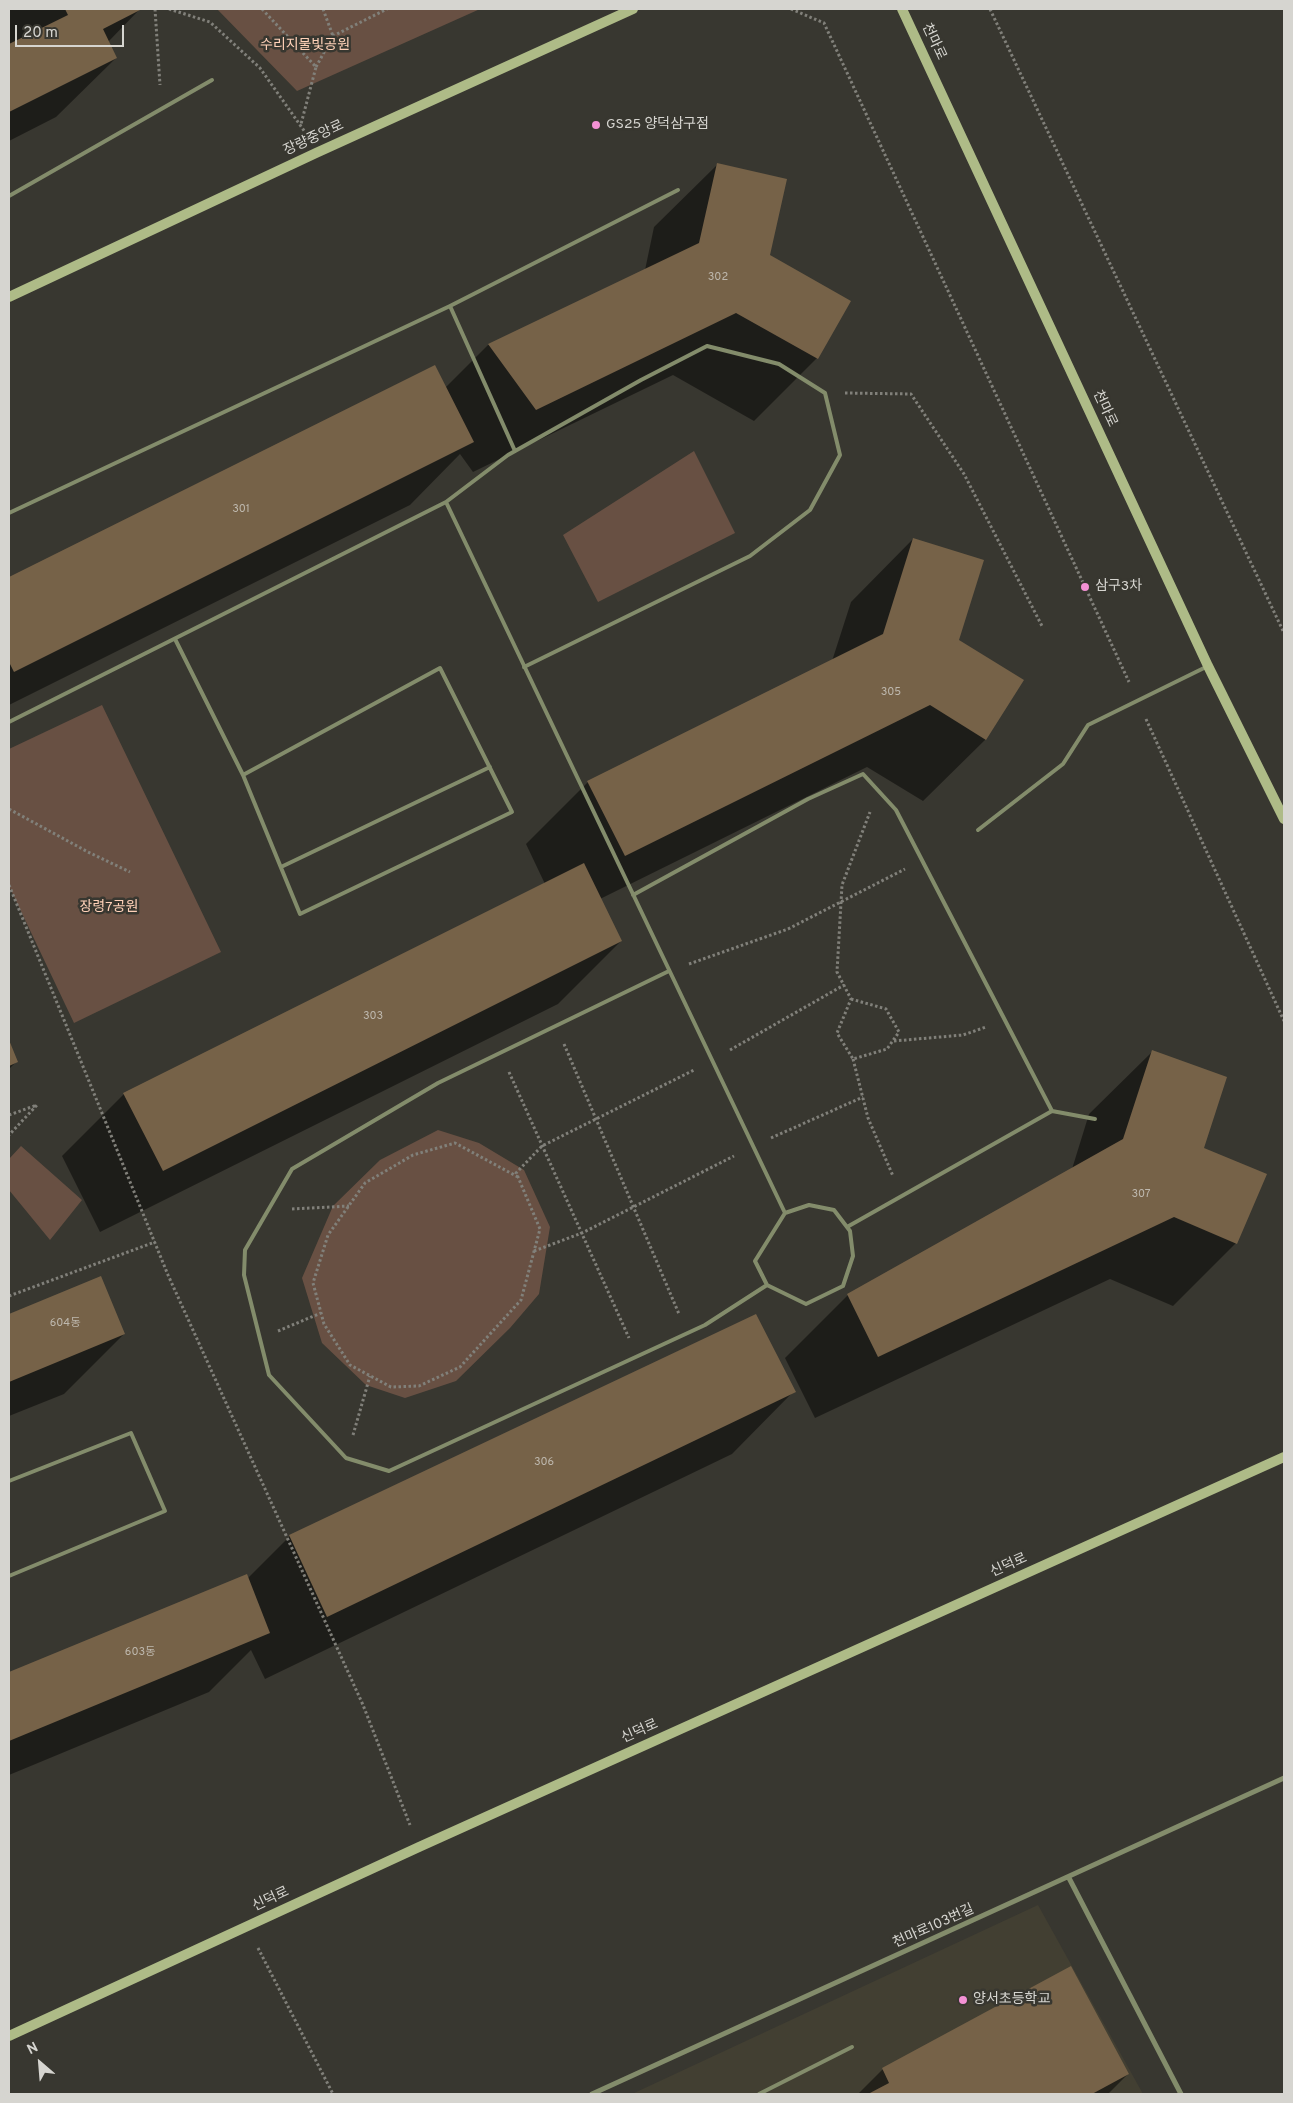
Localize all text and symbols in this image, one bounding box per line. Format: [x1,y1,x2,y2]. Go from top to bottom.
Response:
scale bar [18,15,126,47]
street label: 천마로 [917,21,949,63]
text: 20 m [23,24,58,43]
park label: 수리지물빛공원 [260,38,350,54]
place label: GS25 양덕삼구점 [606,117,709,133]
street label: 장량중앙로 [281,118,347,160]
marker: GS25 양덕삼구점 [590,119,602,131]
house number: 302 [708,271,728,285]
street label: 천마로 [1088,388,1120,430]
house number: 301 [232,503,250,517]
place label: 삼구3차 [1095,579,1142,595]
marker: 삼구3차 [1079,581,1091,593]
house number: 305 [881,686,901,700]
park label: 장령7공원 [80,900,138,916]
house number: 303 [363,1010,383,1024]
house number: 307 [1132,1188,1150,1202]
house number: 604동 [50,1317,80,1331]
house number: 306 [534,1456,554,1470]
street label: 신덕로 [988,1550,1030,1582]
house number: 603동 [125,1646,155,1660]
street label: 신덕로 [619,1716,661,1748]
street label: 신덕로 [250,1884,292,1916]
street label: 천마로103번길 [891,1902,977,1952]
place label: 양서초등학교 [973,1992,1050,2008]
marker: 양서초등학교 [957,1994,969,2006]
north arrow [15,2038,65,2088]
text: N [25,2039,41,2059]

